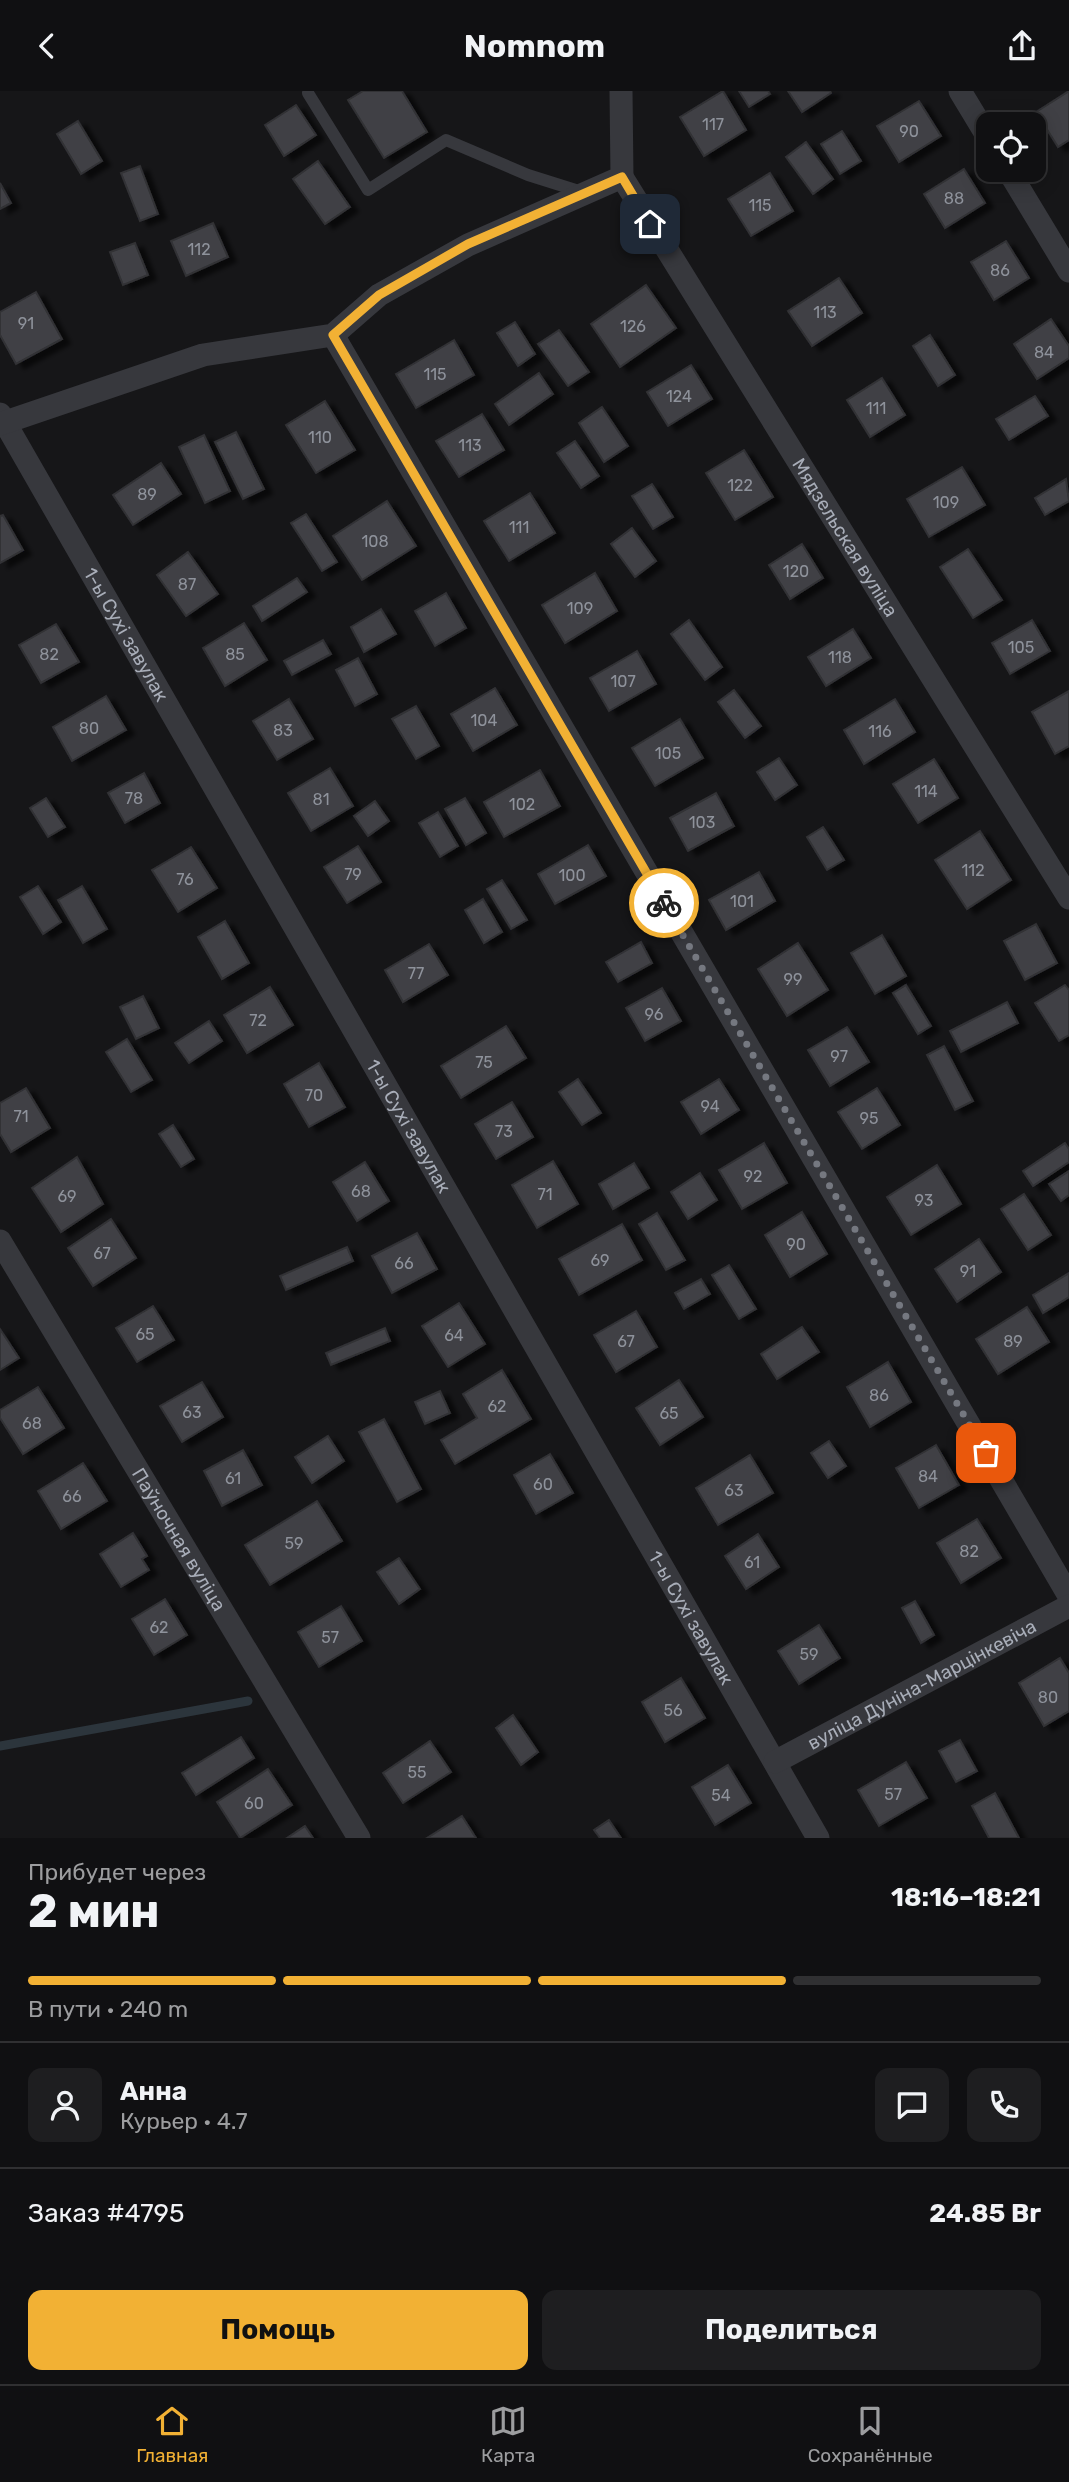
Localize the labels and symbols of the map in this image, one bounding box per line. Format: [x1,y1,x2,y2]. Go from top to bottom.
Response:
house number: 117 [702,115,724,134]
house number: 90 [899,122,919,141]
house number: 88 [944,189,964,208]
pin [620,194,680,254]
house number: 115 [748,196,772,215]
house number: 112 [187,240,211,259]
house number: 86 [990,261,1010,280]
house number: 113 [813,303,837,322]
house number: 91 [18,314,34,333]
house number: 126 [620,317,646,336]
house number: 84 [1034,343,1054,362]
house number: 115 [423,365,447,384]
house number: 124 [666,387,692,406]
house number: 111 [866,399,886,418]
house number: 110 [308,428,332,447]
house number: 113 [458,436,482,455]
street label: Мядзельская вуліца [787,454,903,621]
house number: 122 [727,476,753,495]
house number: 89 [137,485,157,504]
house number: 109 [933,493,959,512]
house number: 111 [509,518,529,537]
house number: 108 [361,532,389,551]
house number: 120 [783,562,809,581]
street label: 1-ы Сухі завулак [79,564,174,705]
house number: 87 [178,575,196,594]
house number: 109 [567,599,593,618]
house number: 105 [1008,638,1034,657]
house number: 82 [39,645,59,664]
house number: 85 [225,645,245,664]
house number: 118 [828,648,852,667]
house number: 107 [610,672,636,691]
house number: 104 [471,711,498,730]
house number: 80 [79,719,99,738]
house number: 83 [273,721,293,740]
house number: 116 [868,722,892,741]
house number: 105 [655,744,681,763]
house number: 114 [914,782,938,801]
house number: 78 [125,789,143,808]
house number: 81 [312,790,330,809]
house number: 102 [509,795,535,814]
house number: 103 [689,813,715,832]
house number: 112 [961,861,985,880]
house number: 79 [344,865,362,884]
house number: 100 [558,866,586,885]
courier [629,868,699,938]
house number: 76 [176,870,194,889]
house number: 101 [730,892,754,911]
house number: 77 [408,964,424,983]
house number: 99 [784,970,802,989]
house number: 96 [645,1005,664,1024]
house number: 72 [249,1011,267,1030]
house number: 97 [830,1047,848,1066]
house number: 75 [475,1053,493,1072]
street label: 1-ы Сухі завулак [361,1055,456,1197]
house number: 70 [305,1086,323,1105]
house number: 94 [700,1097,720,1116]
house number: 71 [13,1107,29,1126]
house number: 95 [860,1109,879,1128]
house number: 73 [495,1122,513,1141]
house number: 92 [744,1167,762,1186]
house number: 68 [351,1182,371,1201]
house number: 71 [537,1185,553,1204]
house number: 69 [57,1187,77,1206]
house number: 93 [915,1191,933,1210]
house number: 90 [786,1235,806,1254]
house number: 67 [93,1244,111,1263]
house number: 69 [590,1251,610,1270]
house number: 66 [394,1254,414,1273]
house number: 91 [960,1262,976,1281]
house number: 65 [135,1325,155,1344]
house number: 64 [444,1326,464,1345]
house number: 67 [617,1332,635,1351]
house number: 89 [1003,1332,1023,1351]
house number: 86 [869,1386,889,1405]
house number: 62 [487,1397,507,1416]
house number: 63 [182,1403,202,1422]
house number: 65 [659,1404,679,1423]
house number: 68 [22,1414,42,1433]
pin [956,1423,1016,1483]
street label: Паўночная вуліца [127,1464,231,1615]
house number: 84 [918,1467,938,1486]
house number: 61 [225,1469,241,1488]
house number: 60 [533,1475,553,1494]
house number: 63 [724,1481,744,1500]
house number: 66 [62,1487,82,1506]
house number: 59 [285,1534,304,1553]
house number: 82 [959,1542,979,1561]
street label: 1-ы Сухі завулак [643,1547,738,1689]
house number: 61 [744,1553,760,1572]
street label: вуліца Дуніна-Марцінкевіча [804,1615,1040,1755]
house number: 62 [149,1618,169,1637]
house number: 57 [321,1628,339,1647]
house number: 59 [800,1645,819,1664]
house number: 80 [1038,1688,1058,1707]
house number: 56 [663,1701,683,1720]
house number: 55 [407,1763,427,1782]
house number: 57 [884,1785,902,1804]
house number: 54 [711,1786,731,1805]
house number: 60 [244,1794,264,1813]

